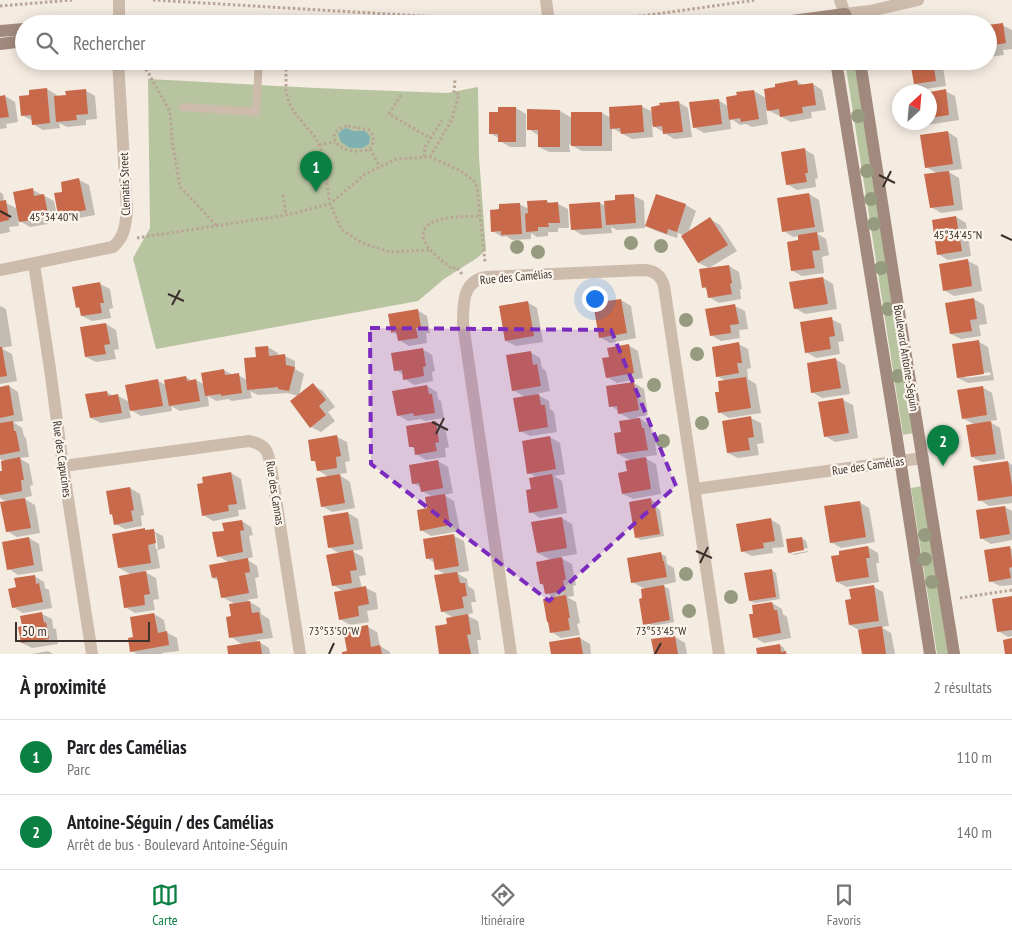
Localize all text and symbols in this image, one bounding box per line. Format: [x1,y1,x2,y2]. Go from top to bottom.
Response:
search box [15,15,997,70]
icon: search [33,29,61,57]
text: Rechercher [73,31,145,55]
north arrow [892,85,937,130]
street label: Clematis Street [116,151,133,216]
pin: 1 [300,151,332,192]
text: 45°34'40"N [30,209,78,224]
text: 45°34'45"N [934,227,982,242]
street label: Rue des Camélias [479,266,553,287]
your location [582,286,608,312]
street label: Boulevard Antoine-Séguin [891,304,922,412]
street label: Rue des Capucines [50,420,75,498]
pin: 2 [927,425,959,466]
street label: Rue des Camélias [831,453,905,478]
street label: Rue des Cannas [263,460,288,526]
scale bar [15,619,150,642]
text: 50 m [22,622,47,640]
text: 73°53'50"W [309,623,359,638]
text: 73°53'45"W [636,623,686,638]
text: À proximité [20,673,106,700]
text: 2 résultats [934,677,992,697]
text: Parc des Camélias [67,735,187,759]
text: 1 [32,747,40,767]
text: 110 m [957,747,992,767]
text: Parc [67,759,90,779]
text: Antoine-Séguin / des Camélias [67,810,274,834]
text: 2 [32,822,40,842]
text: 140 m [957,822,992,842]
text: Arrêt de bus · Boulevard Antoine-Séguin [67,834,288,854]
tab: Carte [151,881,179,929]
tab: Itinéraire [481,881,525,929]
tab: Favoris [827,881,861,929]

